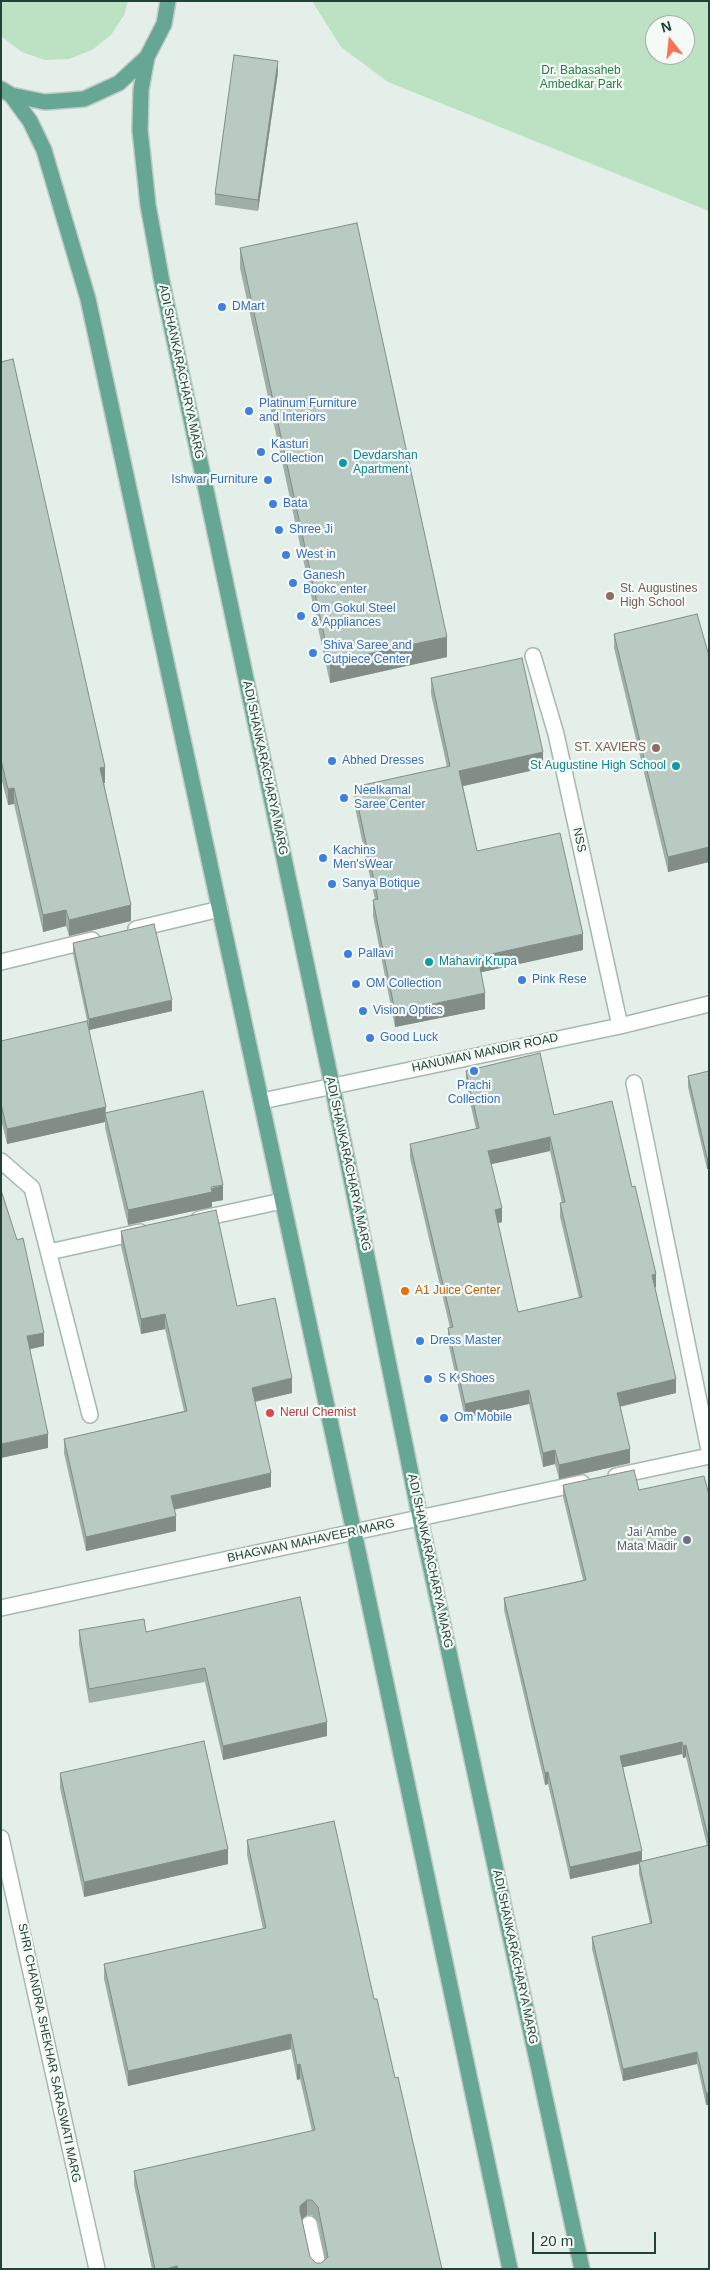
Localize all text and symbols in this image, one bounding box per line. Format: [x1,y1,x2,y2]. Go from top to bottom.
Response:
north arrow [645,15,695,65]
text: N [659,17,673,36]
park label: Dr. Babasaheb Ambedkar Park [540,64,622,92]
street label: ADI SHANKARACHARYA MARG [155,284,207,460]
place label: DMart [232,300,265,314]
marker: DMart [216,301,228,313]
place label: Platinum Furniture and Interiors [259,397,357,425]
marker: Platinum Furniture and Interiors [243,405,255,417]
place label: Kasturi Collection [271,438,324,466]
marker: Kasturi Collection [255,446,267,458]
place label: Devdarshan Apartment [353,449,418,477]
marker: Devdarshan Apartment [337,457,349,469]
place label: Ishwar Furniture [171,473,258,487]
marker: Ishwar Furniture [262,474,274,486]
place label: Bata [283,497,308,511]
marker: Bata [267,498,279,510]
place label: Shree Ji [289,523,333,537]
marker: Shree Ji [273,524,285,536]
place label: West in [296,548,336,562]
marker: West in [280,549,292,561]
place label: Ganesh Bookc enter [303,569,367,597]
marker: Ganesh Bookc enter [287,577,299,589]
place label: St. Augustines High School [620,582,697,610]
marker: St. Augustines High School [604,590,616,602]
place label: Om Gokul Steel & Appliances [311,602,396,630]
marker: Om Gokul Steel & Appliances [295,610,307,622]
place label: Shiva Saree and Cutpiece Center [323,639,412,667]
marker: Shiva Saree and Cutpiece Center [307,647,319,659]
street label: ADI SHANKARACHARYA MARG [239,680,291,856]
place label: ST. XAVIERS [574,741,646,755]
marker: ST. XAVIERS [650,742,662,754]
place label: Abhed Dresses [342,754,424,768]
marker: Abhed Dresses [326,755,338,767]
place label: St Augustine High School [530,759,666,773]
marker: St Augustine High School [670,760,682,772]
place label: Neelkamal Saree Center [354,784,425,812]
marker: Neelkamal Saree Center [338,792,350,804]
street label: NSS [569,826,589,854]
place label: Kachins Men'sWear [333,844,393,872]
marker: Kachins Men'sWear [317,852,329,864]
place label: Sanya Botique [342,877,420,891]
marker: Sanya Botique [326,878,338,890]
place label: Pallavi [358,947,393,961]
marker: Pallavi [342,948,354,960]
place label: Mahavir Krupa [439,955,517,969]
marker: Mahavir Krupa [423,956,435,968]
place label: Pink Rese [532,973,587,987]
marker: Pink Rese [516,974,528,986]
place label: OM Collection [366,977,441,991]
marker: OM Collection [350,978,362,990]
place label: Vision Optics [373,1004,443,1018]
marker: Vision Optics [357,1005,369,1017]
street label: HANUMAN MANDIR ROAD [410,1030,560,1076]
place label: Good Luck [380,1031,438,1045]
marker: Good Luck [364,1032,376,1044]
marker: Prachi Collection [468,1065,480,1077]
street label: ADI SHANKARACHARYA MARG [322,1076,374,1252]
place label: Prachi Collection [448,1079,500,1107]
place label: A1 Juice Center [415,1284,500,1298]
marker: A1 Juice Center [399,1285,411,1297]
place label: Dress Master [430,1334,501,1348]
marker: Dress Master [414,1335,426,1347]
place label: S K Shoes [438,1372,495,1386]
marker: S K Shoes [422,1373,434,1385]
place label: Nerul Chemist [280,1406,356,1420]
marker: Nerul Chemist [264,1407,276,1419]
place label: Om Mobile [454,1411,512,1425]
marker: Om Mobile [438,1412,450,1424]
street label: ADI SHANKARACHARYA MARG [404,1473,456,1649]
street label: BHAGWAN MAHAVEER MARG [226,1516,396,1566]
place label: Jai Ambe Mata Madir [617,1526,677,1554]
marker: Jai Ambe Mata Madir [681,1534,693,1546]
street label: ADI SHANKARACHARYA MARG [489,1869,541,2045]
street label: SHRI CHANDRA SHEKHAR SARASWATI MARG [14,1922,84,2184]
scale bar [535,2222,659,2254]
text: 20 m [540,2232,573,2249]

